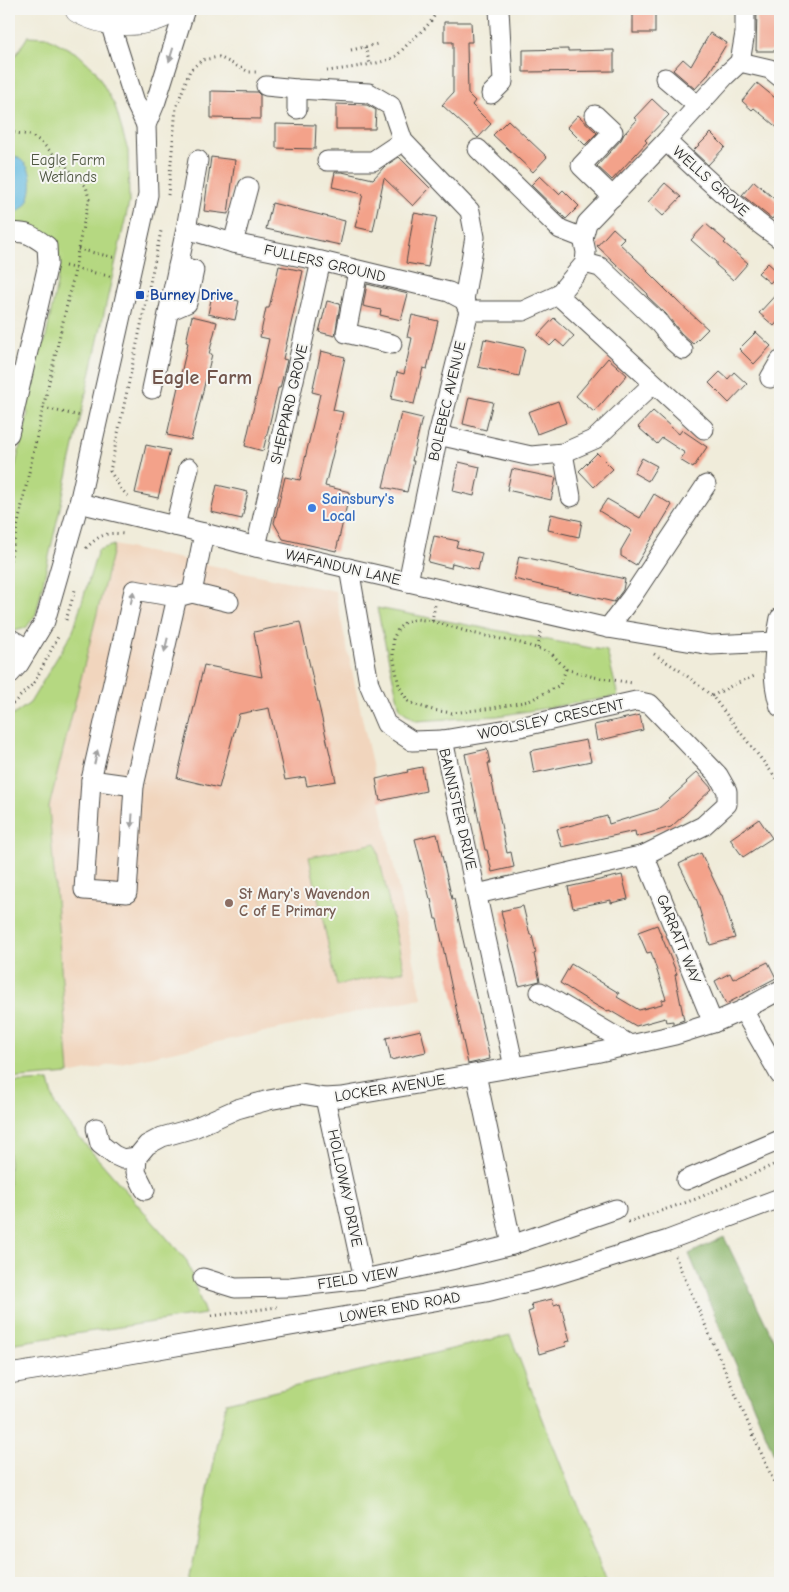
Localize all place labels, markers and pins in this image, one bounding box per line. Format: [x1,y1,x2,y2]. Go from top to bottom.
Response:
place label: Burney Drive [150,286,233,304]
marker: Burney Drive [134,289,146,301]
place label: Sainsbury's Local [322,490,394,525]
marker: Sainsbury's Local [306,502,318,514]
place label: St Mary's Wavendon C of E Primary [239,885,370,920]
marker: St Mary's Wavendon C of E Primary [223,897,235,909]

